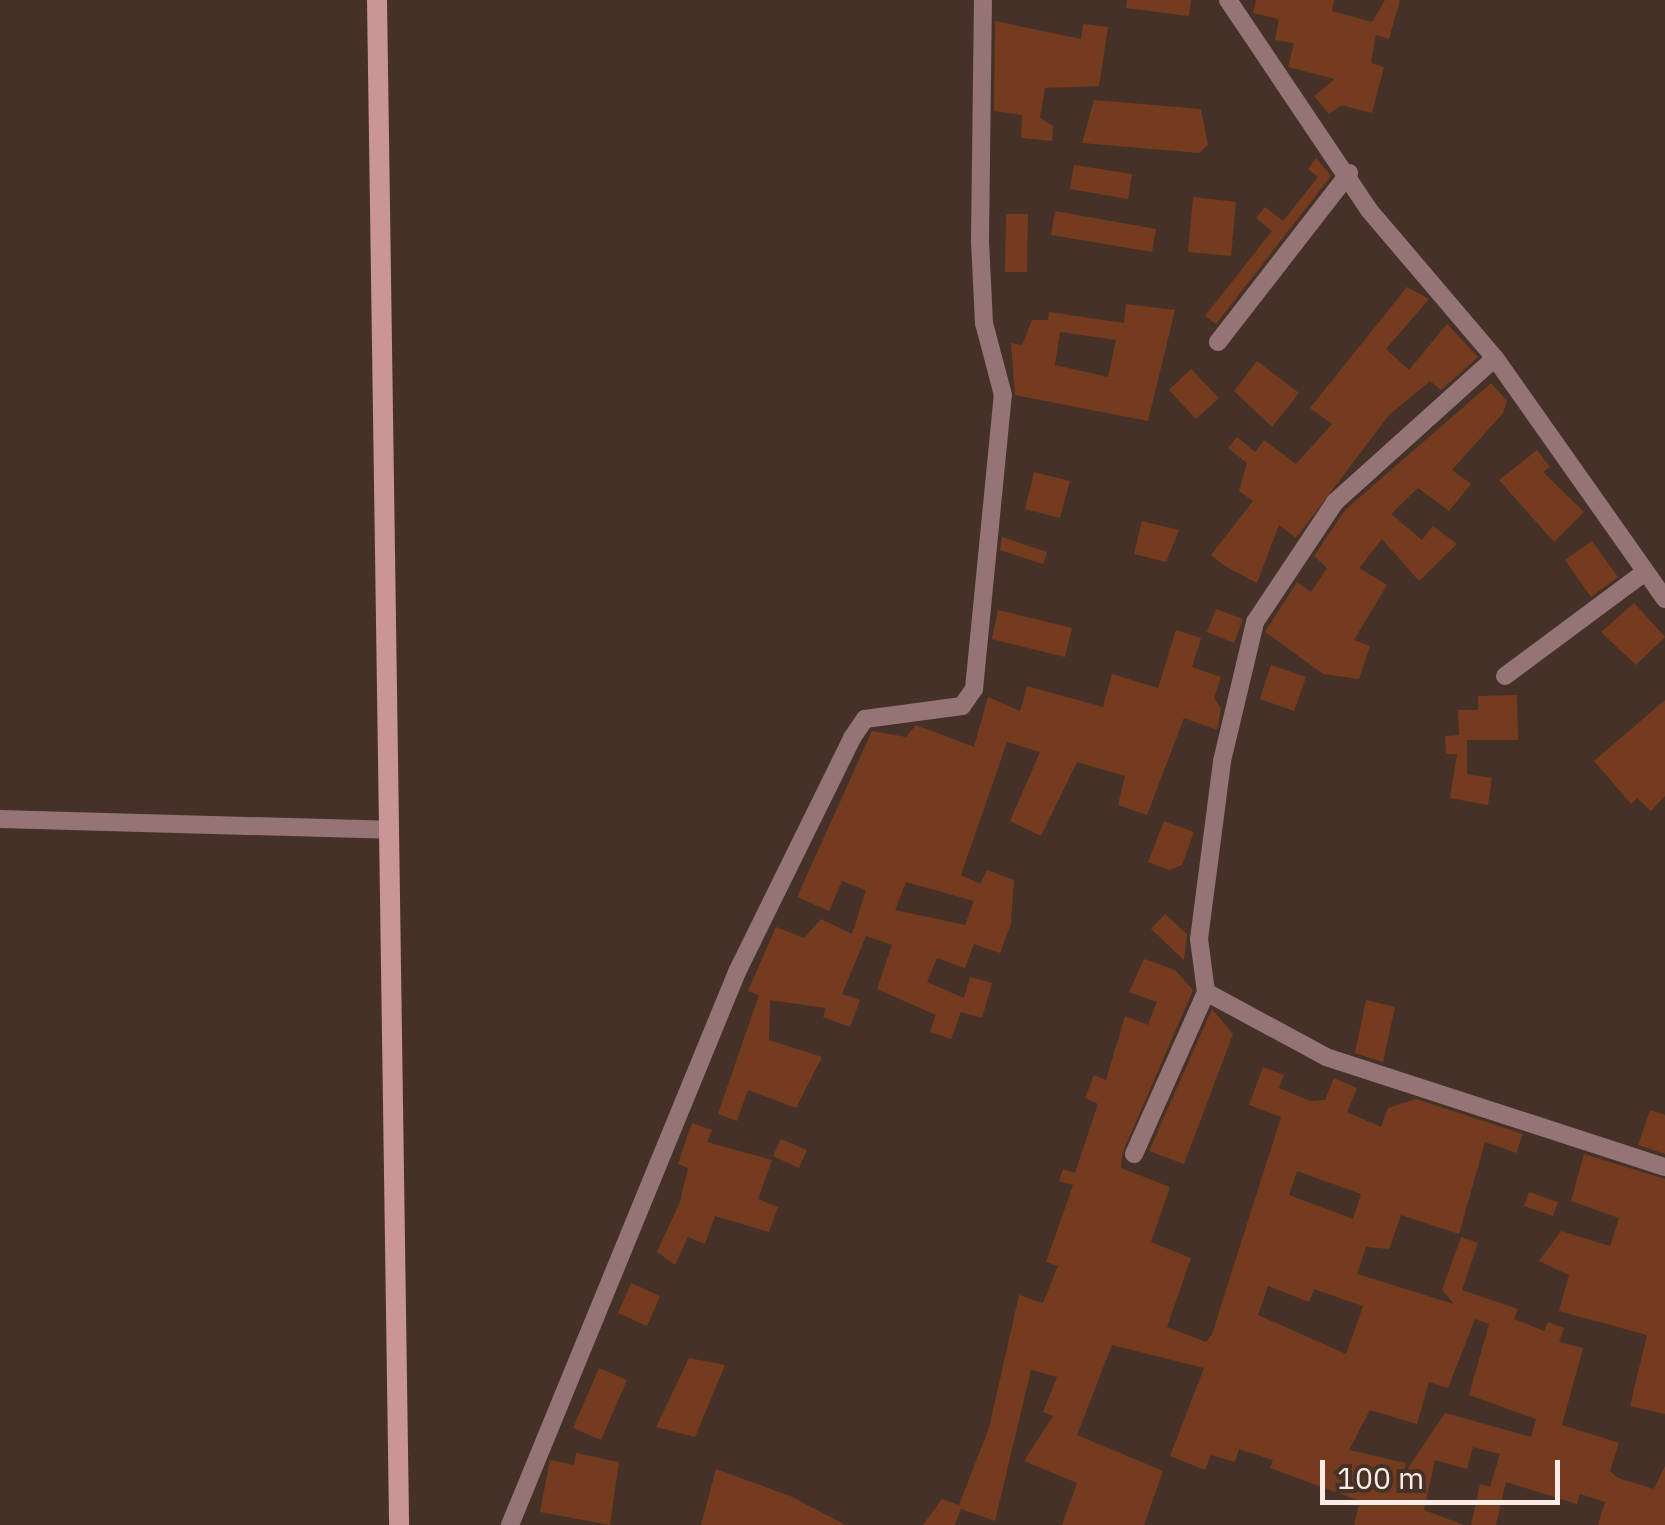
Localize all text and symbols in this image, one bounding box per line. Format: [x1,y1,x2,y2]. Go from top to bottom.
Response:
scale bar [1325,1440,1565,1502]
text: 100 m [1337,1458,1424,1497]

